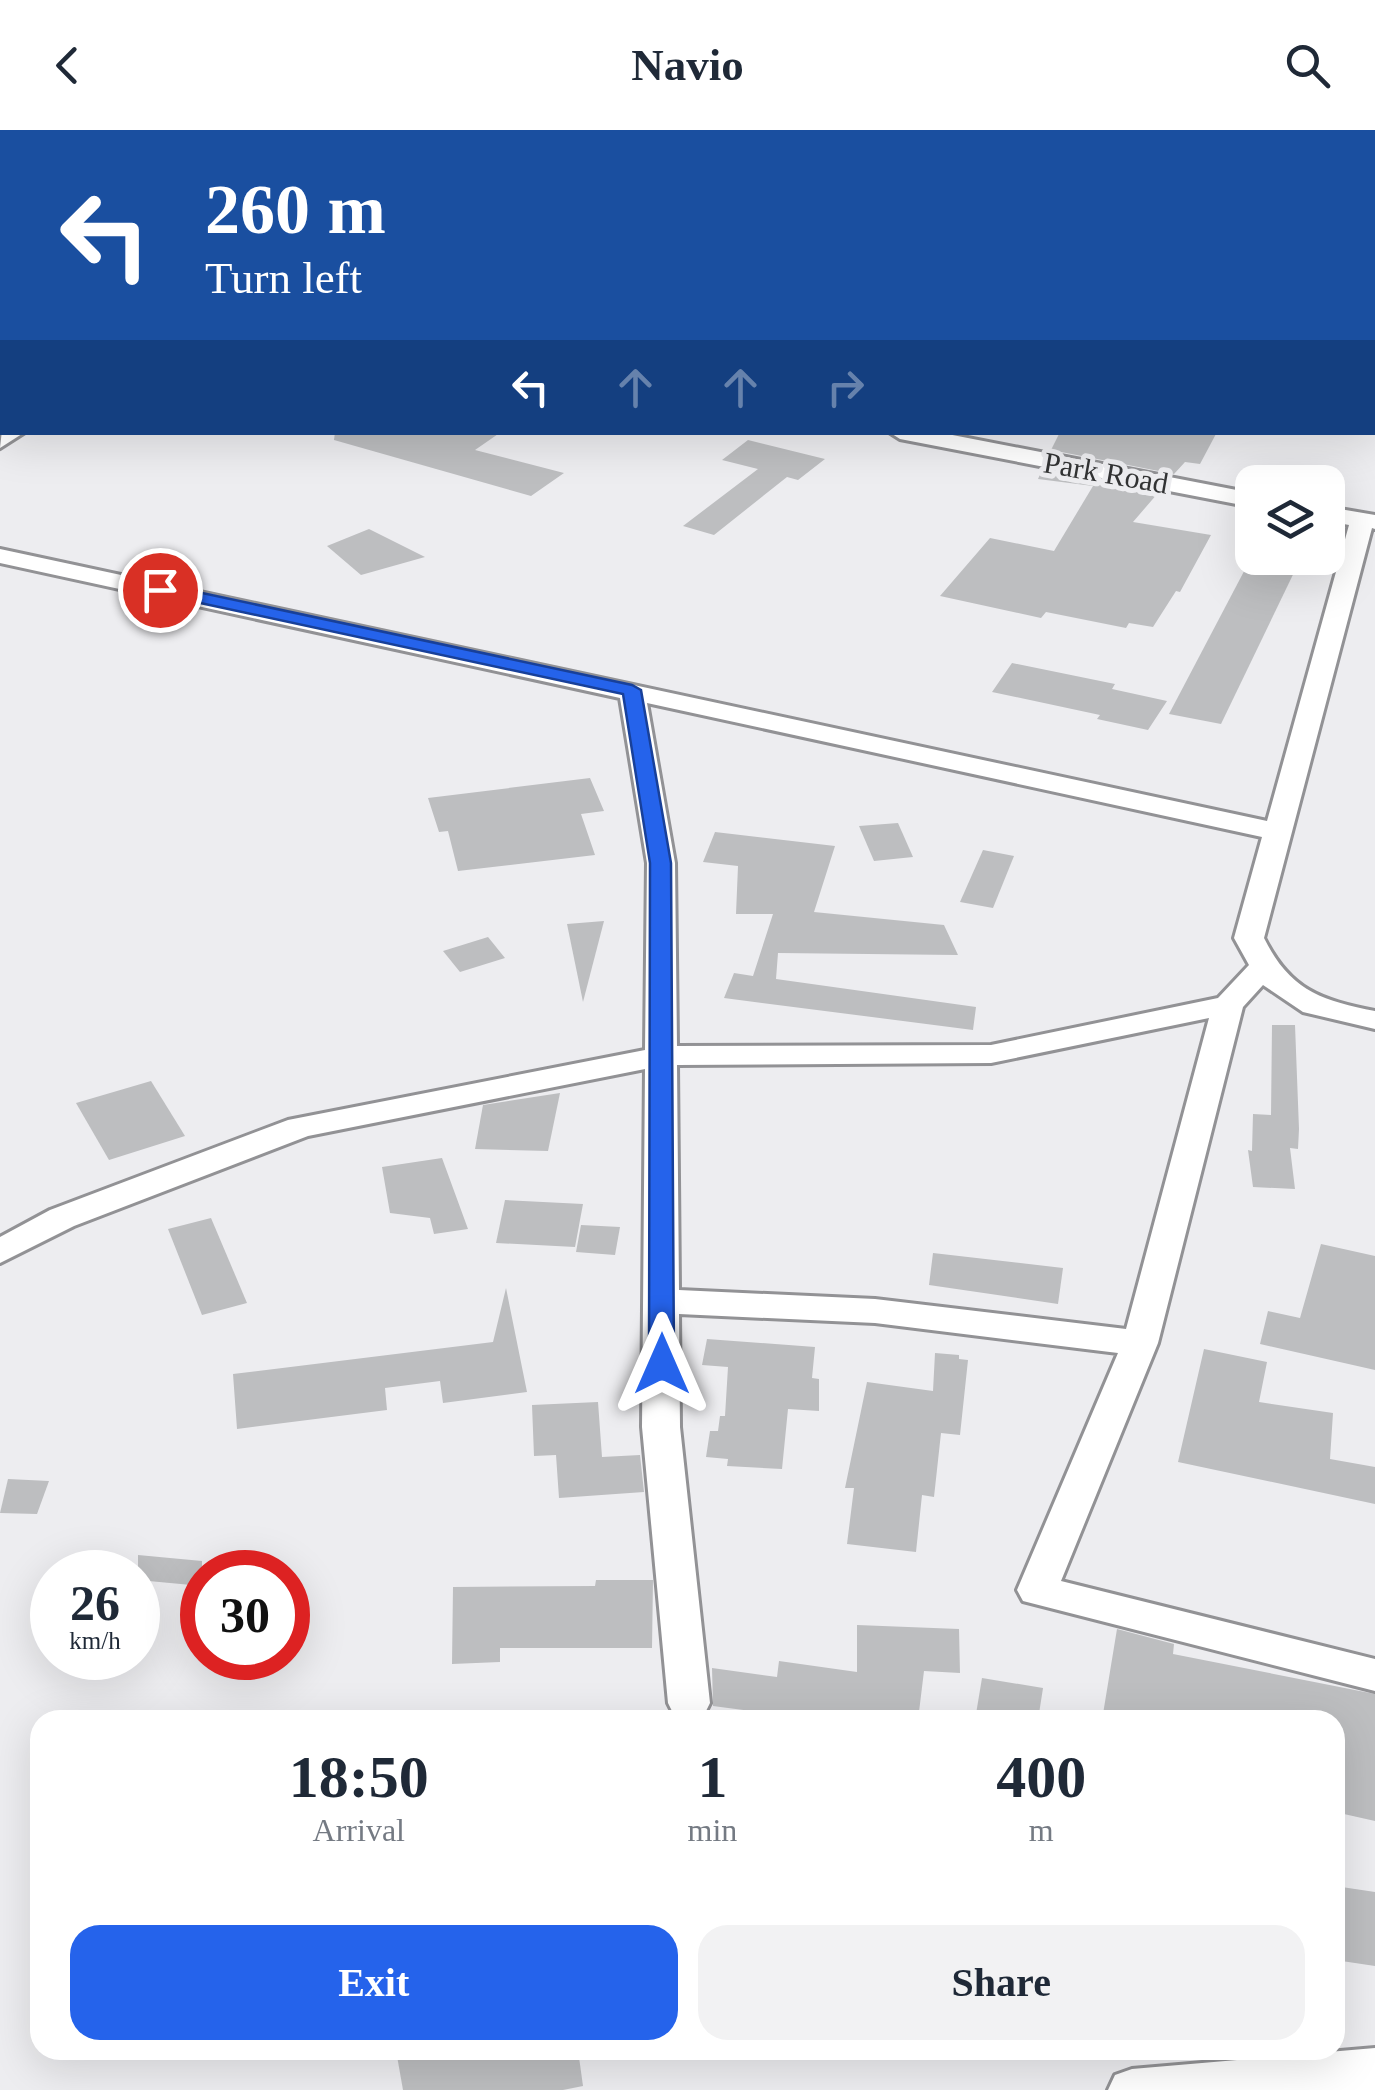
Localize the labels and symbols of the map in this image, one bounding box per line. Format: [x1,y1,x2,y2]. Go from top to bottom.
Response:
street label: Park Road [1041,445,1171,500]
pin [118,548,203,633]
position arrow [610,1312,714,1416]
speed limit sign: 30 [180,1550,310,1680]

